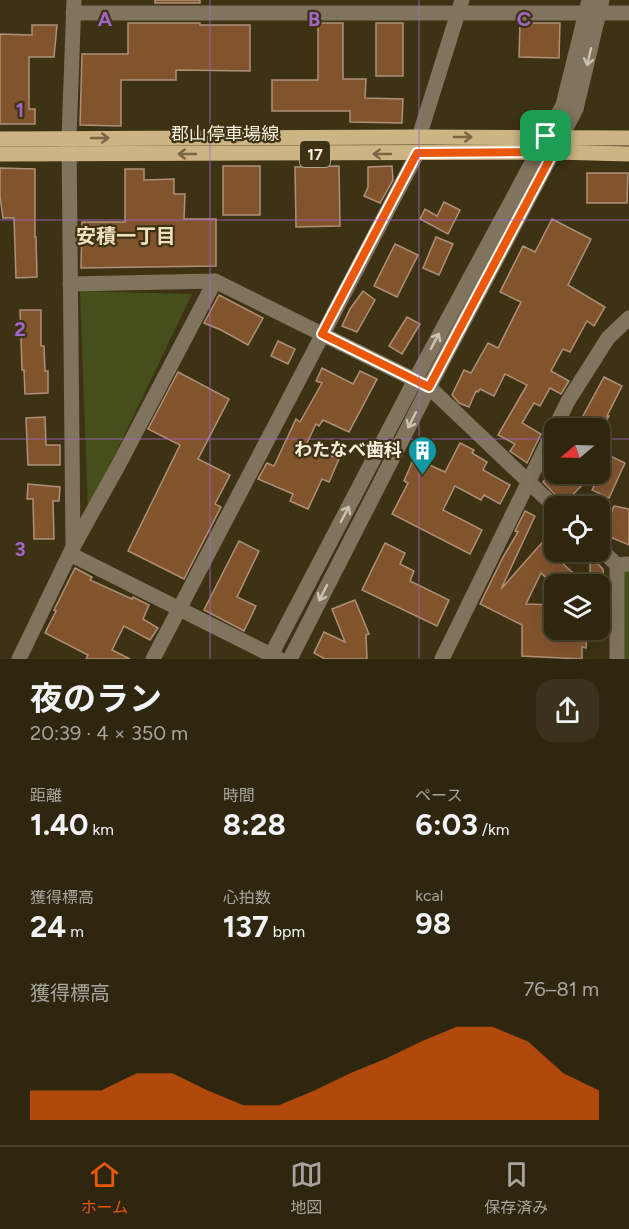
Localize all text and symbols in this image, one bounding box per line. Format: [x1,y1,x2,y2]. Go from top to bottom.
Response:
text: A [98,7,113,31]
text: B [308,7,320,31]
text: C [517,7,531,31]
one-way arrow [582,47,594,66]
text: 1 [16,98,24,122]
pin [520,110,571,161]
icon: arrive [529,119,562,152]
street label: 郡山停車場線 [171,123,279,145]
one-way arrow [453,131,473,142]
one-way arrow [90,132,110,144]
road number: 17 [300,141,330,167]
one-way arrow [177,148,197,160]
one-way arrow [372,148,392,160]
district label: 安積一丁目 [76,224,176,248]
text: 2 [14,317,26,341]
one-way arrow [430,333,441,351]
one-way arrow [406,410,417,428]
north arrow [544,418,610,484]
map controls [544,418,610,640]
building icon: わたなべ歯科 [407,434,439,476]
place label: わたなべ歯科 [294,439,402,461]
button: locate [544,496,610,562]
one-way arrow [339,506,351,523]
text: 3 [14,537,26,561]
button: layers [544,574,610,640]
one-way arrow [317,584,328,602]
text: 夜のラン [30,679,162,718]
button: share [536,679,599,742]
text: 20:39 · 4 × 350 m [30,721,188,745]
text: 距離 [30,786,62,805]
text: 時間 [223,786,255,805]
text: ペース [415,786,463,805]
text: 1.40 [30,806,89,843]
text: 8:28 [223,806,286,843]
text: 6:03 [415,806,478,843]
text: km [89,820,114,839]
text: /km [478,820,509,839]
text: kcal [415,886,443,905]
text: 獲得標高 [30,888,94,907]
text: 心拍数 [223,888,271,907]
text: 98 [415,905,451,942]
text: 24 [30,908,66,945]
text: 137 [223,908,269,945]
text: m [66,922,84,941]
text: bpm [269,922,305,941]
text: 76–81 m [523,977,599,1001]
text: 獲得標高 [30,981,110,1005]
tab: ホーム [81,1158,128,1218]
tab: 地図 [290,1158,323,1218]
tab: 保存済み [484,1158,548,1218]

